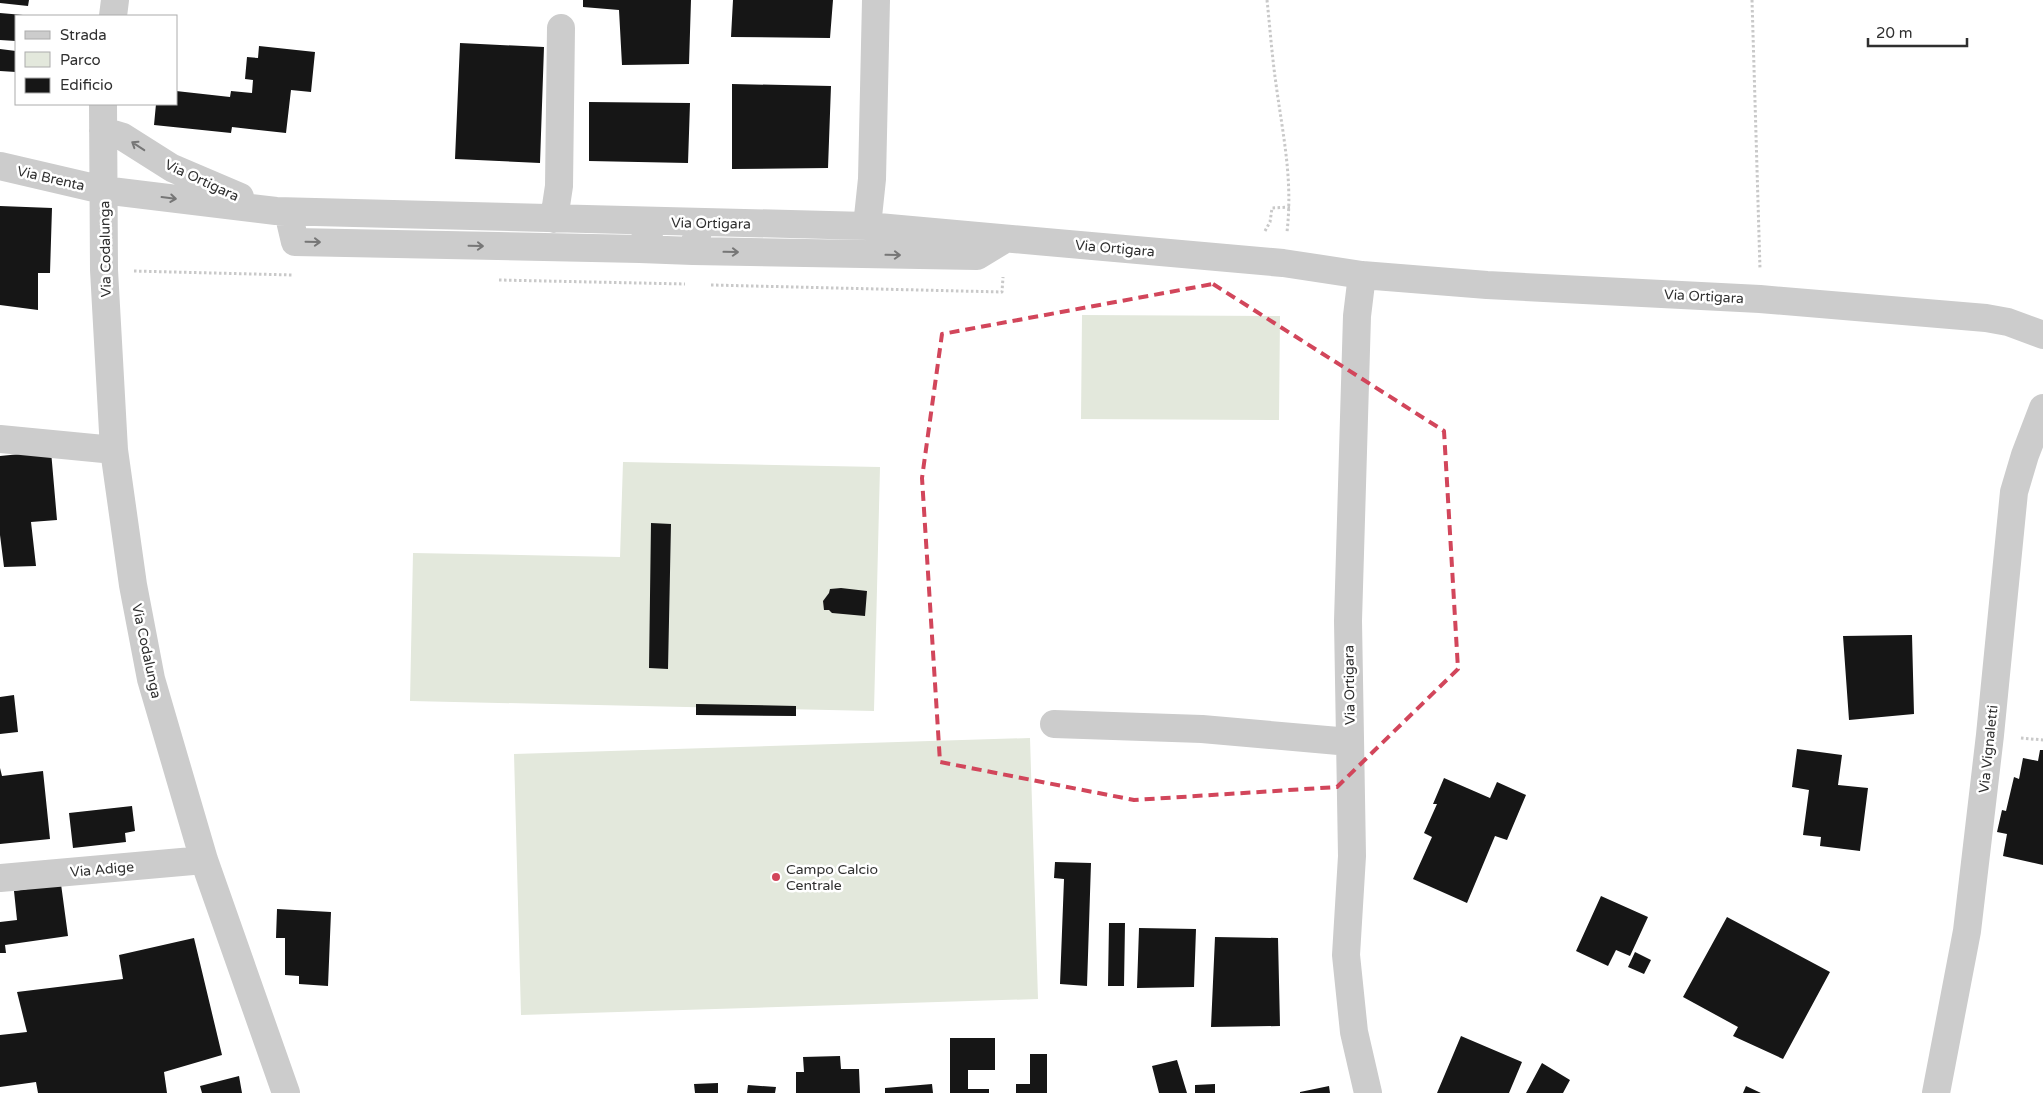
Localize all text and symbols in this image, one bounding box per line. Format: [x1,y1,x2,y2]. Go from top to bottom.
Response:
legend [15,15,178,105]
scale bar [1868,15,1967,47]
text: 20 m [1876,24,1913,42]
text: Strada [60,26,107,44]
text: Parco [60,51,101,69]
text: Edificio [60,76,113,94]
one-way arrow [131,141,145,151]
street label: Via Ortigara [162,156,242,205]
street label: Via Brenta [15,162,86,195]
one-way arrow [160,193,176,203]
street label: Via Codalunga [96,201,115,297]
street label: Via Ortigara [671,214,751,233]
one-way arrow [304,237,321,247]
street label: Via Ortigara [1074,237,1156,260]
one-way arrow [467,241,483,251]
one-way arrow [723,247,739,256]
one-way arrow [885,250,901,259]
street label: Via Ortigara [1664,286,1744,307]
street label: Via Codalunga [128,602,165,700]
street label: Via Ortigara [1340,645,1359,725]
street label: Via Vignaletti [1975,704,2002,794]
street label: Via Adige [69,858,135,881]
place label: Campo Calcio Centrale [786,861,878,894]
marker: Campo Calcio Centrale [770,871,782,883]

